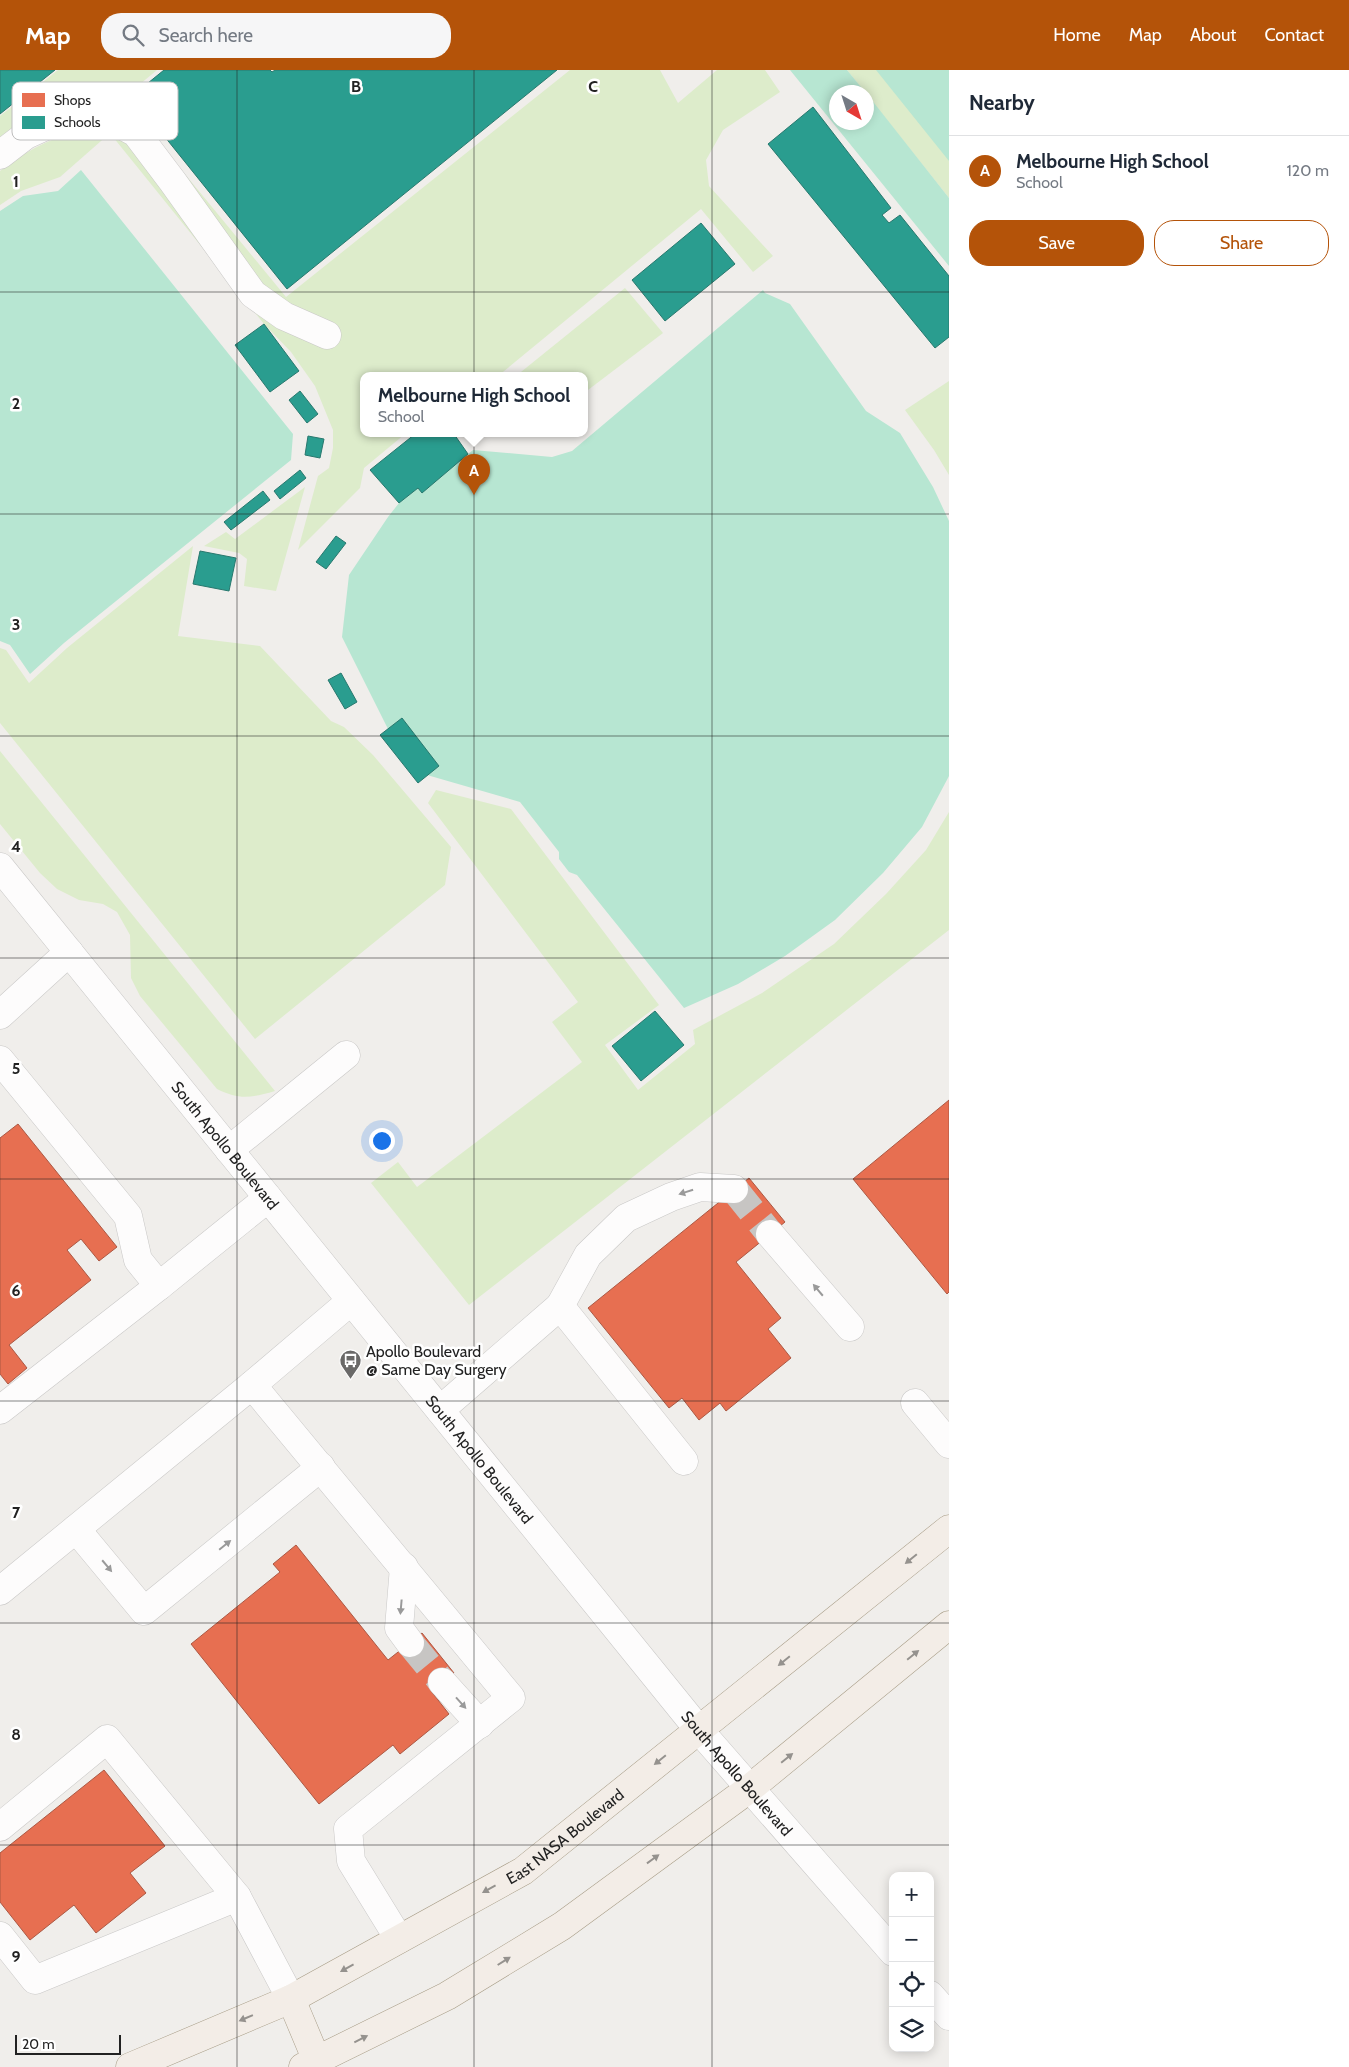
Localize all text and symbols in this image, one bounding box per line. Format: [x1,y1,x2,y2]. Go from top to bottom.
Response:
search box [101,13,451,58]
text: Map [25,21,71,50]
icon: search [119,21,147,49]
text: Search here [159,24,253,47]
text: Home [1053,24,1101,46]
text: Map [1129,24,1162,46]
text: About [1190,24,1236,46]
text: Contact [1264,24,1324,46]
text: B [351,77,361,96]
text: C [588,77,598,96]
legend [12,82,178,140]
north arrow [829,85,874,130]
text: Nearby [969,90,1035,115]
text: Shops [54,91,91,109]
text: Schools [54,113,101,131]
text: Melbourne High School [1016,150,1209,173]
text: A [980,161,990,180]
text: 120 m [1287,161,1329,180]
text: 1 [13,172,19,191]
text: School [1016,173,1063,192]
button: Save [969,220,1144,266]
button: Share [1154,220,1329,266]
popup [360,372,588,437]
text: Melbourne High School [378,384,570,407]
text: 2 [12,394,20,413]
text: School [378,407,424,426]
pin: A [458,454,490,495]
text: 3 [12,615,20,634]
text: 4 [11,837,21,856]
text: 5 [12,1059,20,1078]
street label: South Apollo Boulevard [168,1077,283,1213]
your location [369,1128,395,1154]
one-way arrow [678,1188,693,1196]
text: 6 [12,1281,21,1300]
one-way arrow [812,1285,824,1297]
place label: Apollo Boulevard @ Same Day Surgery [366,1342,507,1379]
bus stop icon: Apollo Boulevard @ Same Day Surgery [338,1348,362,1379]
street label: South Apollo Boulevard [422,1391,537,1527]
text: 7 [12,1503,21,1522]
one-way arrow [218,1540,231,1551]
one-way arrow [905,1554,918,1565]
one-way arrow [101,1560,112,1572]
one-way arrow [396,1599,404,1615]
one-way arrow [906,1649,918,1661]
one-way arrow [778,1656,791,1667]
one-way arrow [455,1696,467,1708]
street label: South Apollo Boulevard [678,1707,796,1840]
text: 8 [11,1725,21,1744]
one-way arrow [781,1753,793,1764]
one-way arrow [654,1755,667,1765]
street label: East NASA Boulevard [503,1785,627,1888]
one-way arrow [646,1854,660,1864]
map controls [889,1872,934,2052]
button: + [889,1872,934,1917]
one-way arrow [483,1885,496,1894]
button: − [889,1917,934,1962]
text: 9 [12,1947,21,1966]
one-way arrow [497,1957,510,1966]
button: locate [889,1962,934,2007]
one-way arrow [340,1963,354,1972]
button: layers [889,2007,934,2052]
one-way arrow [239,2014,253,2022]
scale bar [15,2032,121,2055]
text: 20 m [22,2035,55,2053]
one-way arrow [354,2035,368,2043]

